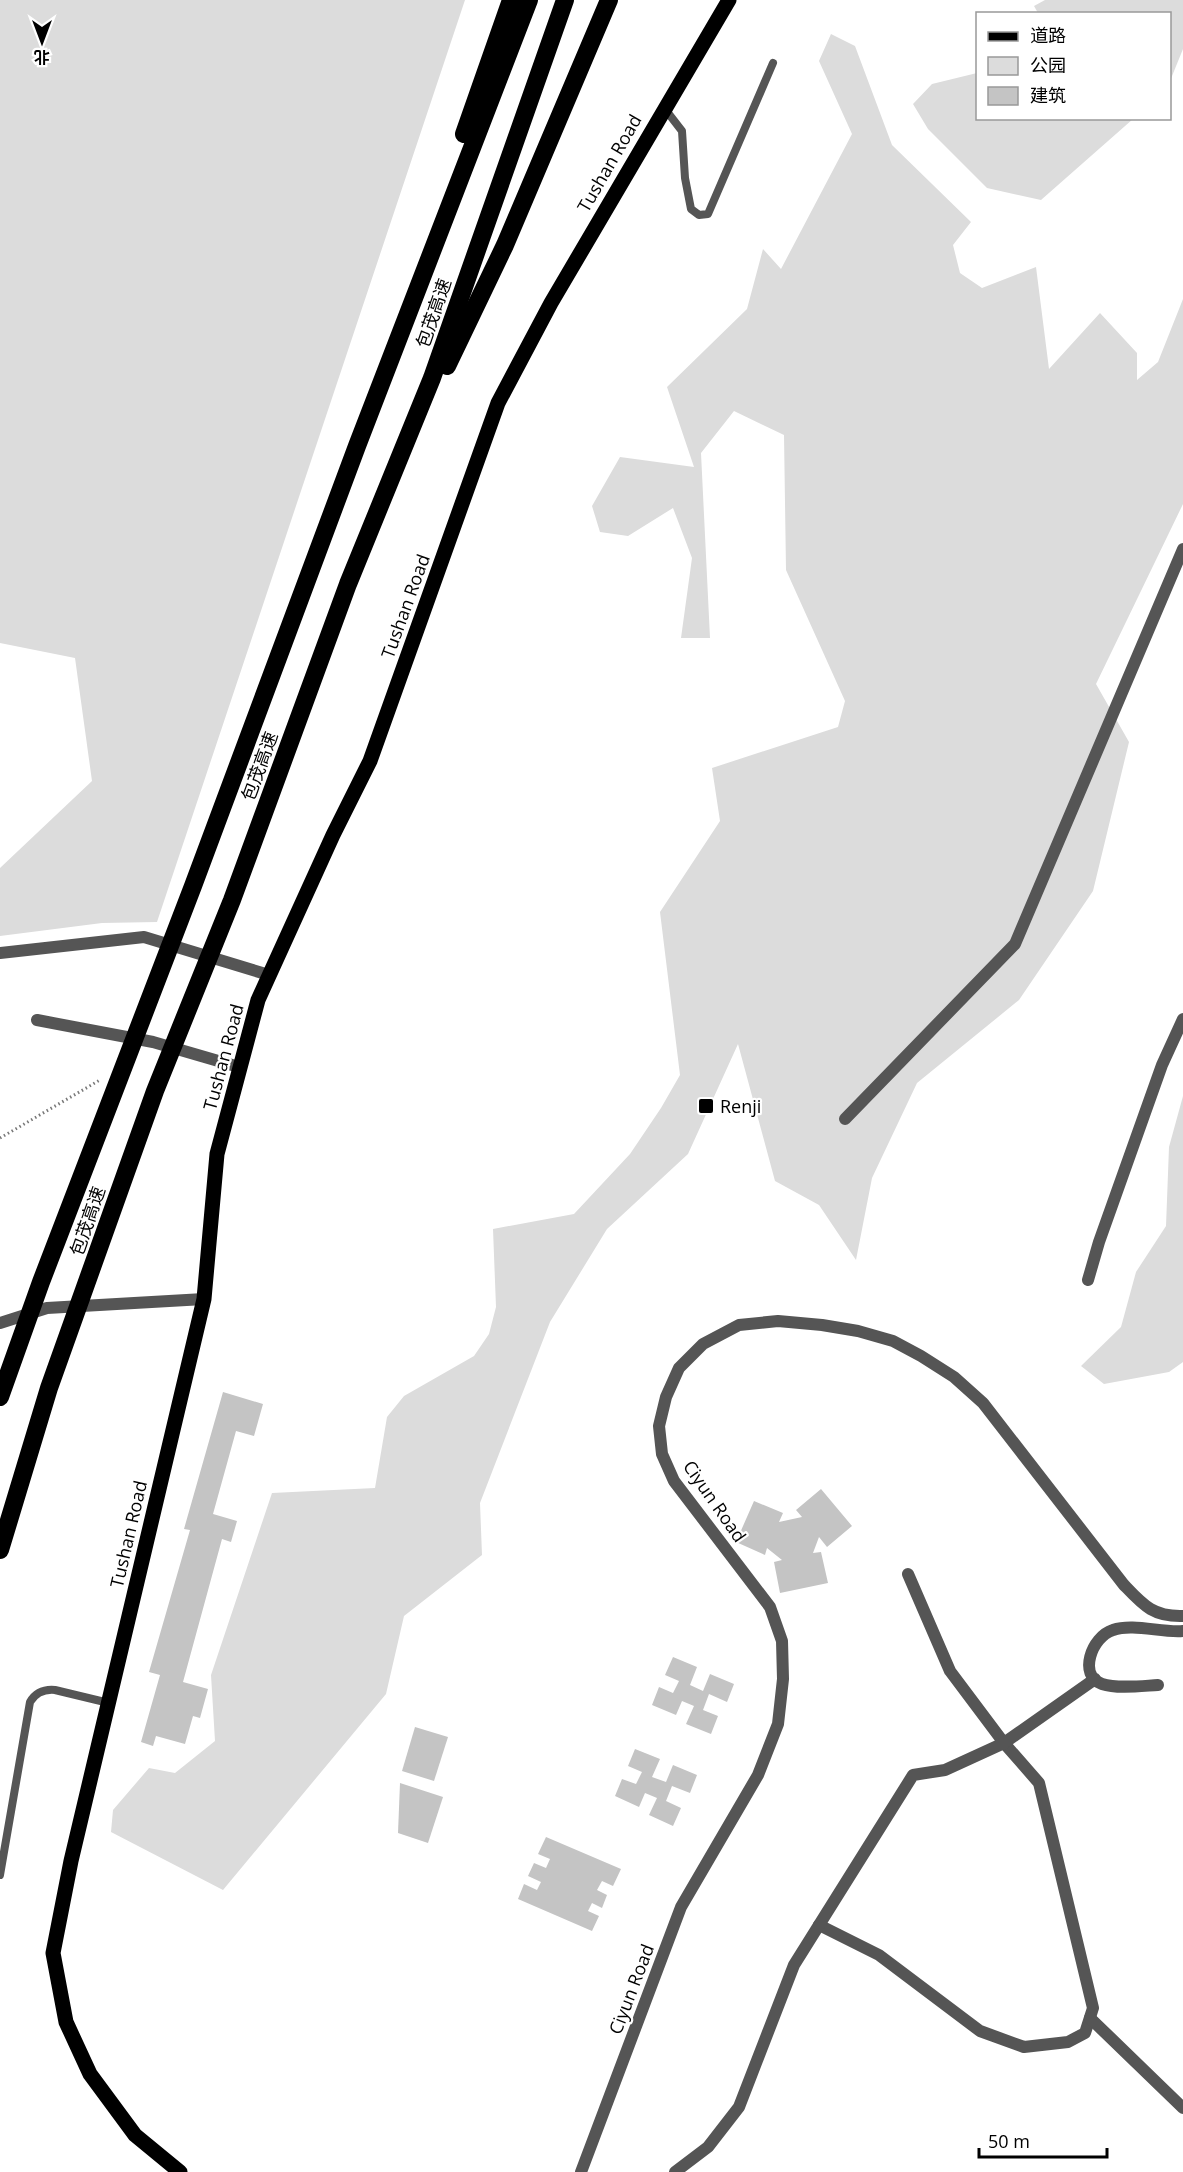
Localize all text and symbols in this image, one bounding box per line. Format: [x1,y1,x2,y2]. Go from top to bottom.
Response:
north arrow [12,12,72,72]
legend [976,12,1171,120]
text: 道路 [1030,23,1066,47]
text: 北 [34,46,50,68]
text: 公园 [1030,53,1066,77]
text: 建筑 [1030,83,1066,107]
street label: Tushan Road [571,110,647,216]
street label: 包茂高速 [410,275,456,351]
street label: Tushan Road [375,551,435,661]
street label: 包茂高速 [235,728,283,804]
street label: Tushan Road [197,1001,249,1113]
place label: Renji [720,1094,761,1118]
marker: Renji [697,1097,715,1115]
street label: 包茂高速 [64,1183,110,1259]
street label: Ciyun Road [678,1455,752,1547]
street label: Tushan Road [104,1478,152,1590]
street label: Ciyun Road [603,1941,659,2037]
scale bar [979,2121,1106,2159]
text: 50 m [988,2129,1030,2153]

